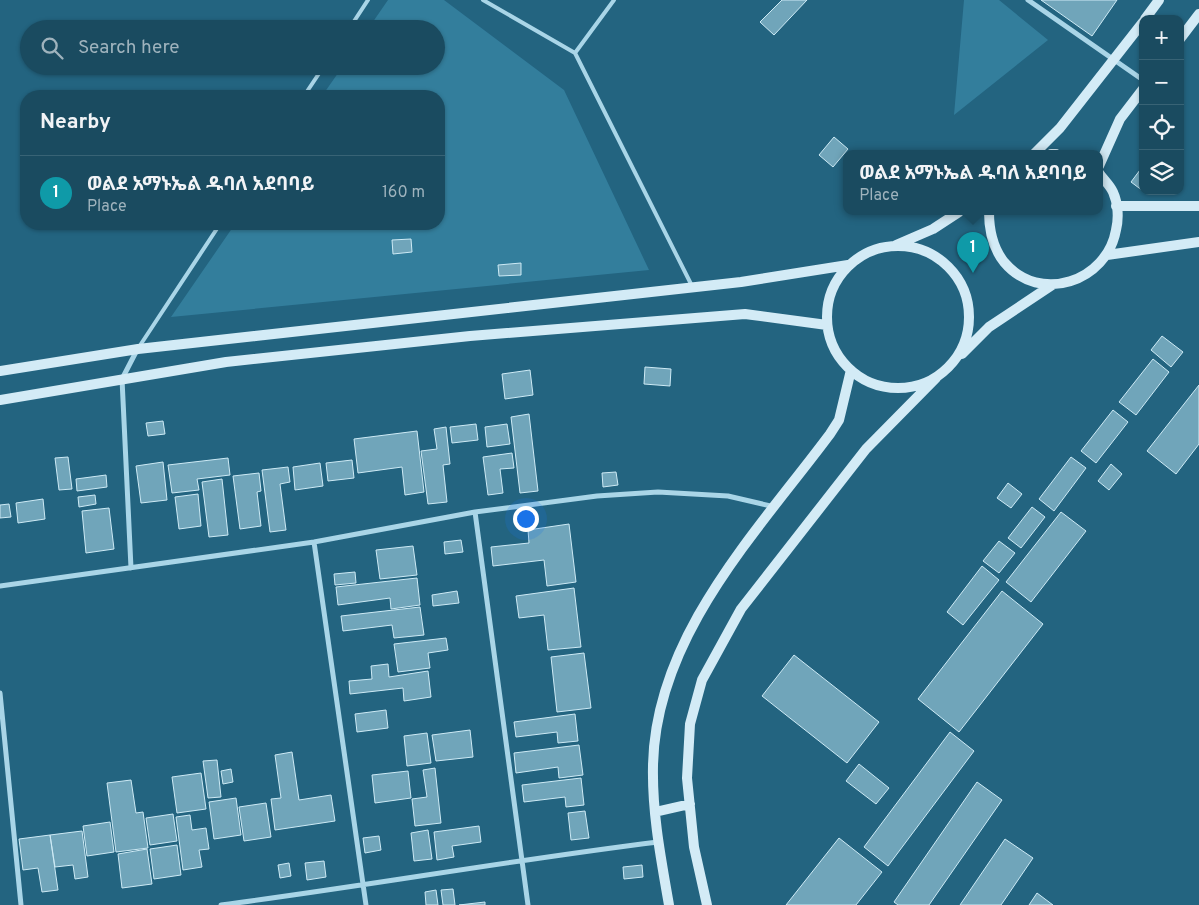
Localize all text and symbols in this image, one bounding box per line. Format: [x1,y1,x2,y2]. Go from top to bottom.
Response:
map controls [1139,15,1184,195]
button: + [1139,15,1184,60]
search box [20,20,445,75]
icon: search [38,34,66,62]
text: Search here [78,36,180,60]
button: − [1139,60,1184,105]
button: locate [1139,105,1184,150]
text: Nearby [40,109,111,136]
popup [843,150,1103,215]
button: layers [1139,150,1184,195]
text: ወልደ አማኑኤል ዱባለ አደባባይ [859,162,1087,186]
text: ወልደ አማኑኤል ዱባለ አደባባይ [87,173,315,197]
text: 1 [53,183,59,203]
text: 160 m [382,183,425,203]
text: Place [859,186,899,206]
text: Place [87,197,127,217]
pin: 1 [957,232,989,273]
your location [513,506,539,532]

